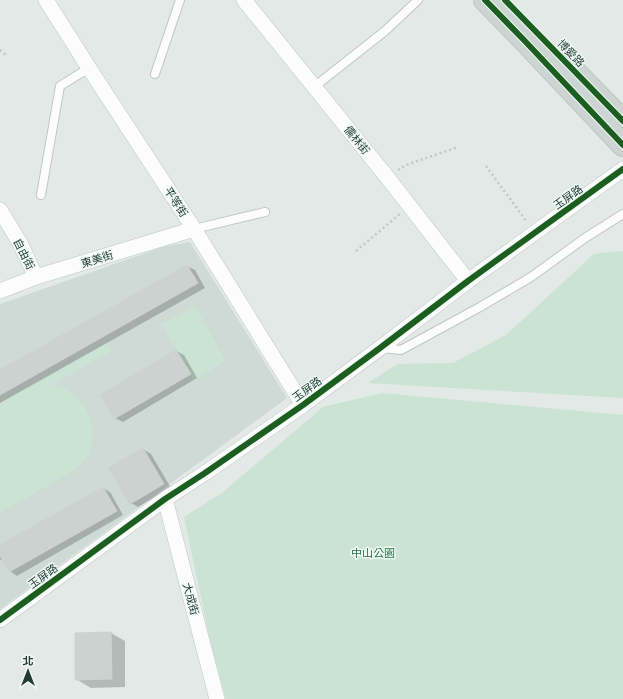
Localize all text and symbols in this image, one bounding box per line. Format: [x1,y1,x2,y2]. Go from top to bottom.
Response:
street label: 博愛路 [555,37,587,70]
street label: 儒林街 [341,123,372,157]
street label: 玉屏路 [551,183,586,212]
street label: 平等街 [161,185,190,220]
street label: 自由街 [10,237,37,272]
street label: 東美街 [79,248,115,271]
street label: 玉屏路 [290,374,324,404]
park label: 中山公園 [351,547,395,560]
street label: 玉屏路 [26,561,60,591]
street label: 大成街 [180,582,201,617]
north arrow [8,651,48,691]
text: 北 [23,655,34,668]

